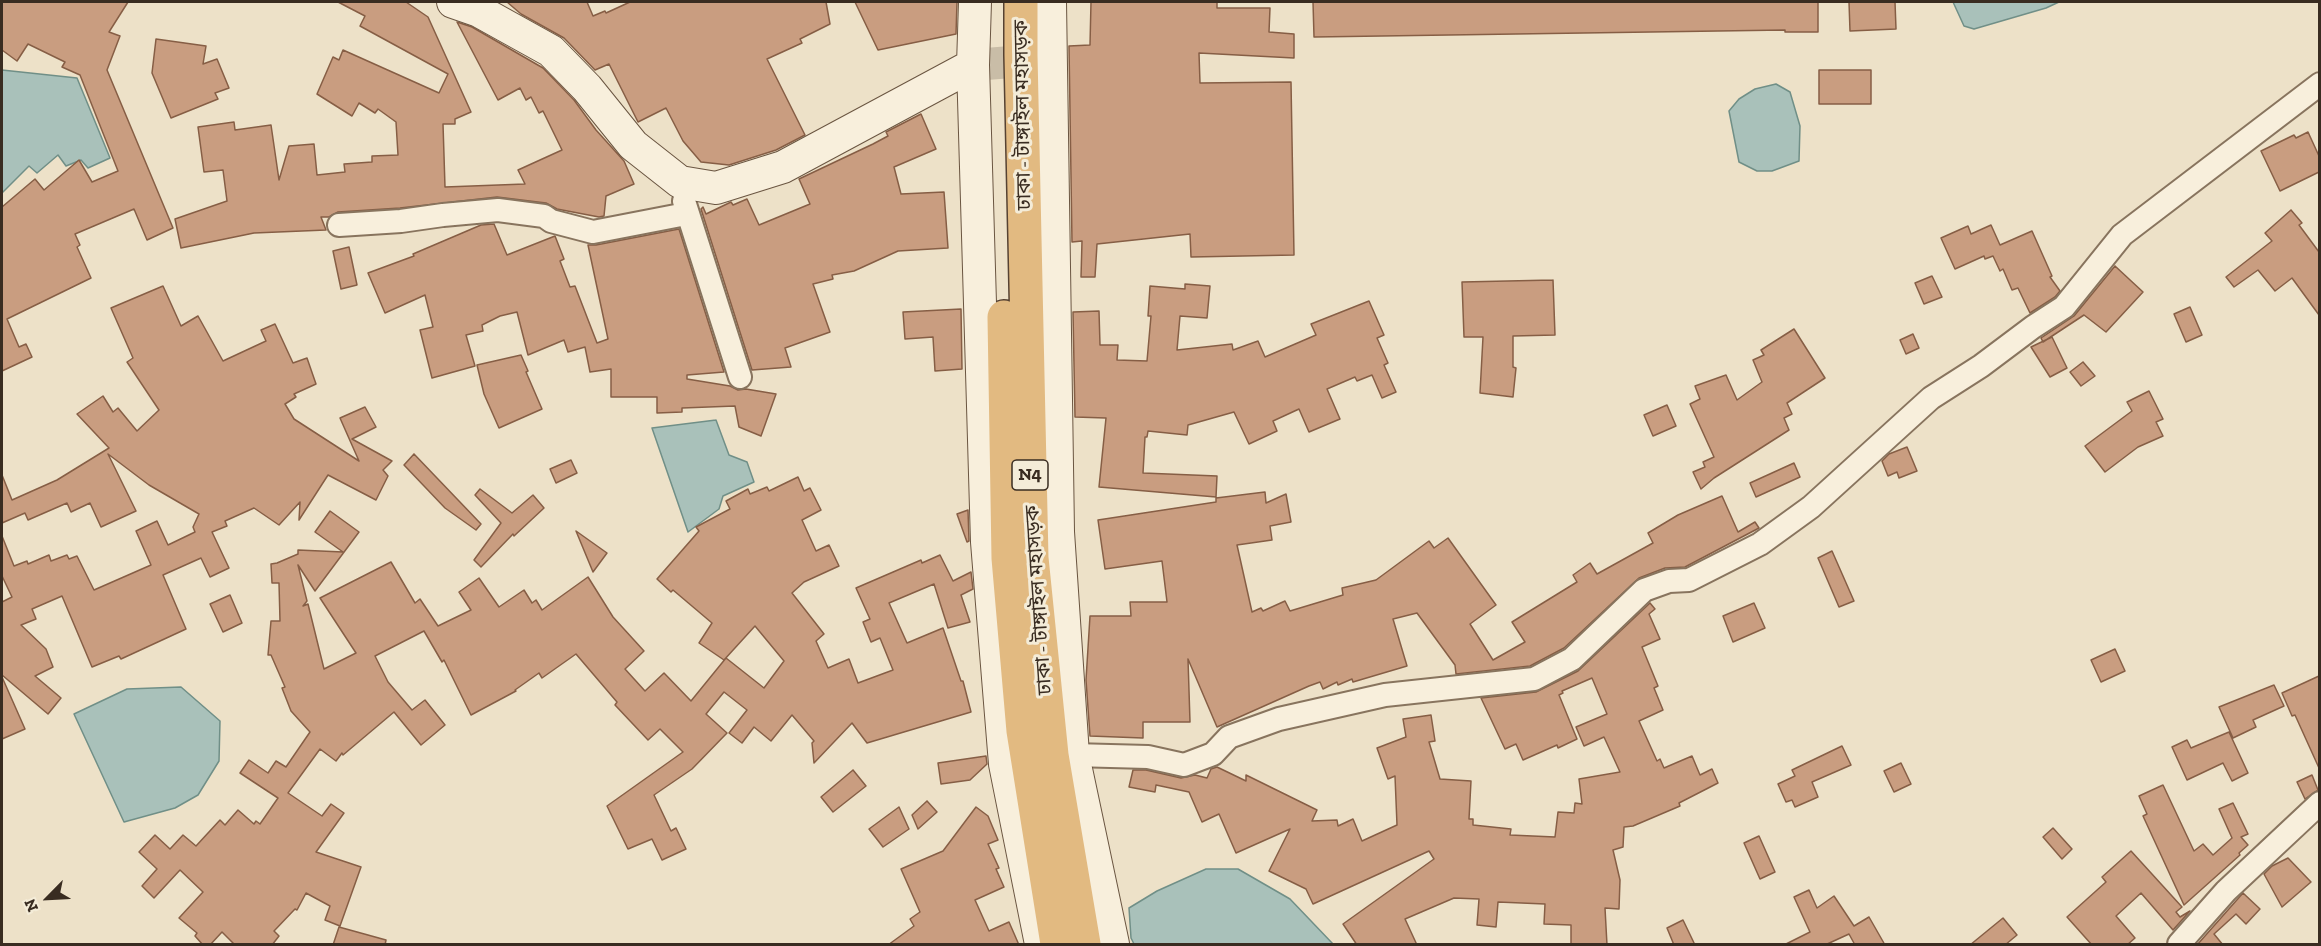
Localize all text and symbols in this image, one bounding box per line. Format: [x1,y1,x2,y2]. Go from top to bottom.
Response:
street label: ঢাকা - টাঙ্গাইল মহাসড়ক [1009,20,1037,210]
road number: N4 [1012,460,1048,490]
street label: ঢাকা - টাঙ্গাইল মহাসড়ক [1020,504,1058,696]
north arrow [18,868,78,928]
text: N [20,896,42,915]

